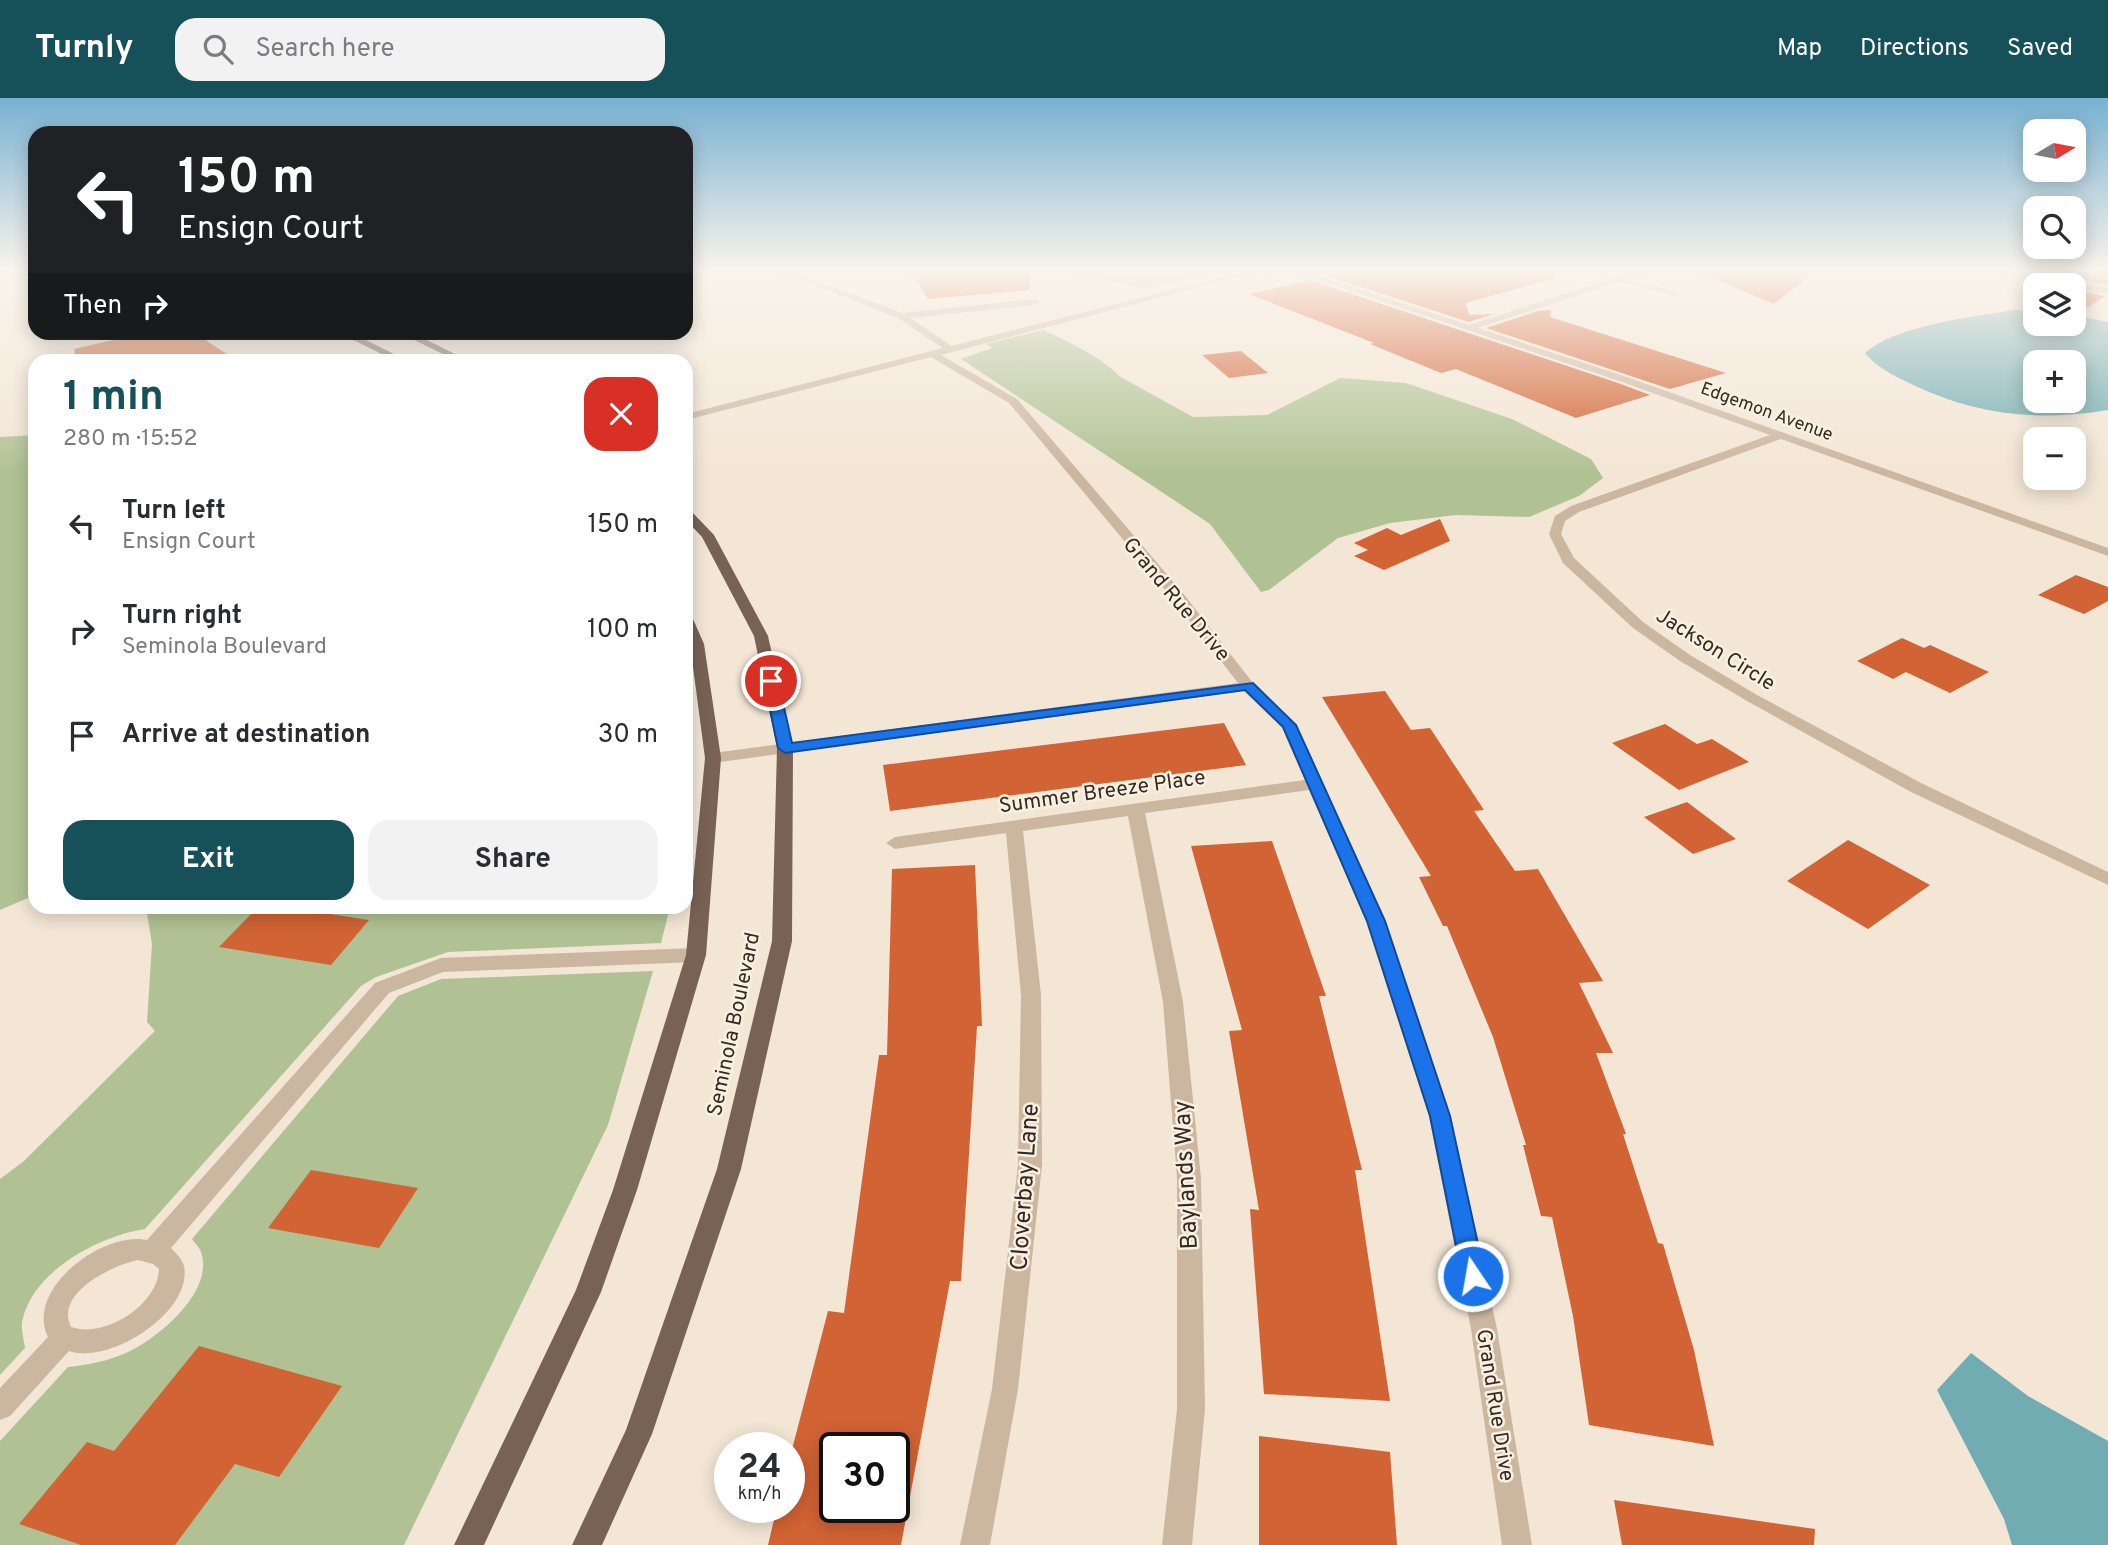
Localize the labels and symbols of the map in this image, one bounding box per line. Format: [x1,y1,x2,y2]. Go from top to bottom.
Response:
north arrow [2023,119,2086,182]
street label: Edgemon Avenue [1697,378,1836,447]
street label: Grand Rue Drive [1116,532,1236,668]
street label: Jackson Circle [1650,603,1780,698]
pin [741,651,801,711]
street label: Summer Breeze Place [997,765,1207,820]
street label: Seminola Boulevard [702,930,767,1119]
street label: Baylands Way [1168,1100,1206,1250]
street label: Cloverbay Lane [1005,1103,1047,1272]
position arrow [1436,1239,1510,1313]
street label: Grand Rue Drive [1469,1327,1520,1483]
speed limit sign: 30 [819,1432,910,1523]

